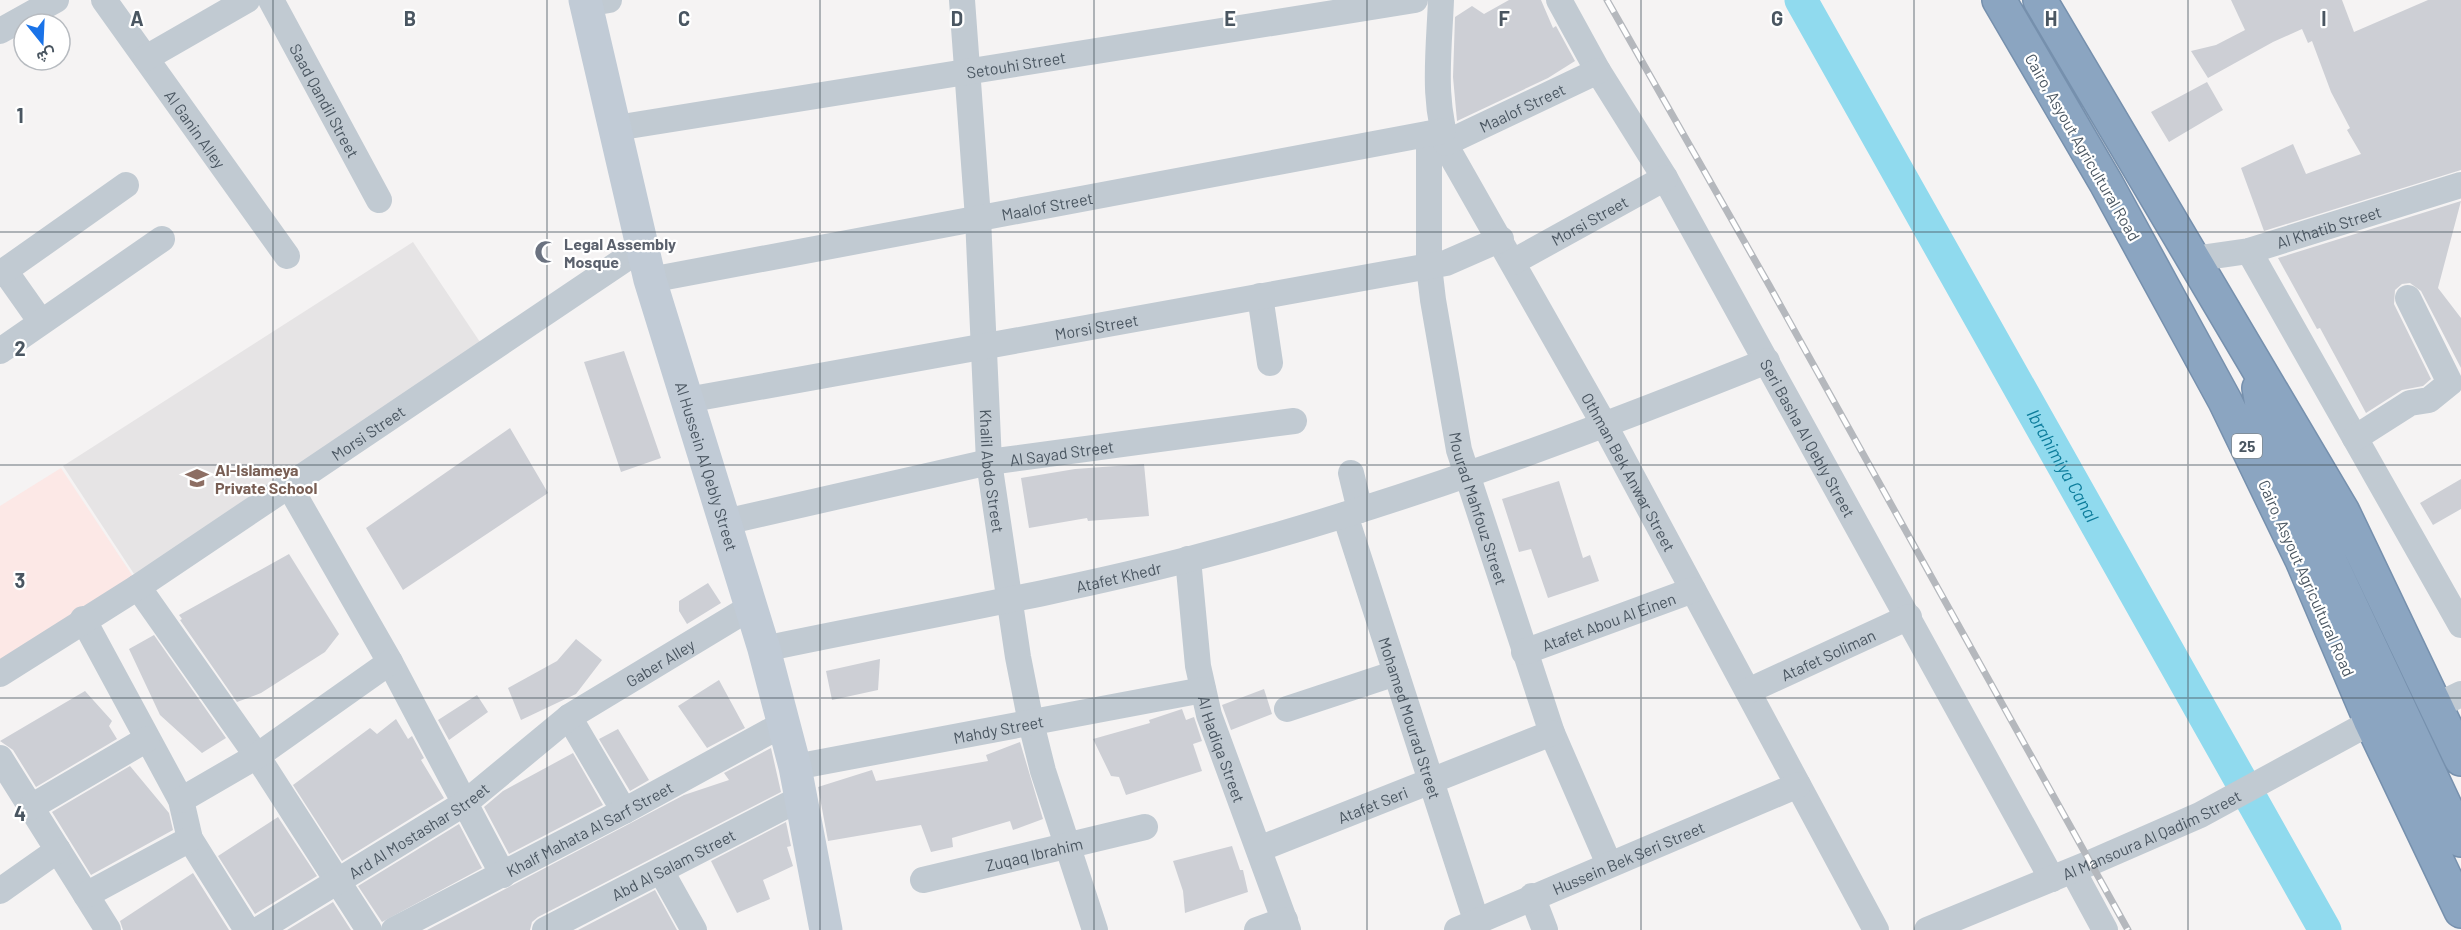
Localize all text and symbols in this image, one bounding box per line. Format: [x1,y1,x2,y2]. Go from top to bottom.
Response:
text: A [130,6,144,30]
text: B [404,6,416,30]
text: C [678,6,690,30]
text: D [951,6,963,30]
text: E [1224,6,1236,30]
text: F [1498,6,1510,30]
text: G [1771,6,1783,30]
text: H [2045,6,2057,30]
text: I [2321,6,2327,30]
north arrow [12,12,72,72]
street label: Saad Qandil Street [287,40,364,161]
text: ش [34,44,59,69]
street label: Setouhi Street [965,47,1067,81]
street label: Cairo, Asyout Agricultural Road [2022,50,2144,244]
street label: Maalof Street [1476,79,1568,135]
street label: Al Ganin Alley [161,86,231,172]
text: 1 [16,103,24,127]
street label: Maalof Street [1000,187,1094,223]
street label: Morsi Street [1547,191,1631,249]
street label: Al Khatib Street [2274,201,2383,251]
place label: Legal Assembly Mosque [564,234,676,271]
mosque icon: Legal Assembly Mosque [533,239,559,265]
street label: Morsi Street [1053,309,1140,343]
text: 2 [14,336,26,360]
street label: Seri Basha Al Qebly Street [1757,355,1860,520]
street label: Al Hussein Al Qebly Street [672,379,743,553]
street label: Othman Bek Anwar Street [1578,389,1680,554]
street label: Morsi Street [327,401,408,464]
water label: Ibrahimiya Canal [2023,405,2104,526]
street label: Khalil Abdo Street [977,409,1009,534]
street label: Mourad Mahfouz Street [1447,431,1512,587]
road number: 25 [2232,434,2262,458]
street label: Al Sayad Street [1008,436,1115,469]
place label: Al-Islameya Private School [215,460,317,497]
school or university icon: Al-Islameya Private School [184,465,210,491]
street label: Cairo, Asyout Agricultural Road [2255,477,2359,679]
street label: Atafet Khedr [1074,557,1164,595]
text: 3 [15,568,25,592]
street label: Atafet Abou Al Einen [1539,588,1678,654]
street label: Atafet Soliman [1778,624,1878,684]
street label: Gaber Alley [622,634,698,690]
street label: Mohamed Mourad Street [1376,634,1446,801]
street label: Al Hadiqa Street [1195,694,1250,805]
street label: Mahdy Street [952,711,1045,746]
street label: Khalf Mahata Al Sarf Street [503,777,676,880]
street label: Ard Al Mostashar Street [345,778,492,882]
street label: Atafet Seri [1335,782,1410,826]
street label: Al Mansoura Al Qadim Street [2059,785,2244,883]
text: 4 [14,801,26,825]
street label: Hussein Bek Seri Street [1549,817,1707,898]
street label: Abd Al Salam Street [608,824,738,904]
street label: Zuqaq Ibrahim [983,833,1084,874]

